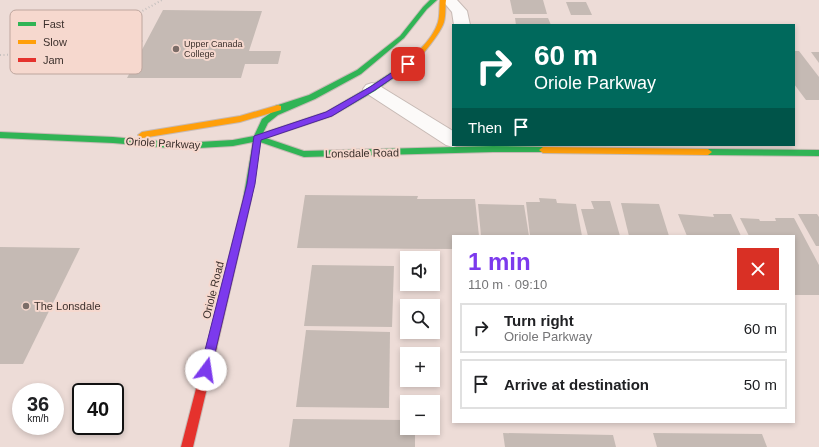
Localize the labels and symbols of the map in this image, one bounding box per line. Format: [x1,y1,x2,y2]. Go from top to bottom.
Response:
legend [10,10,142,74]
text: Fast [43,18,64,30]
text: Slow [43,36,67,48]
place label: Upper Canada College [184,39,243,59]
marker: Upper Canada College [171,44,181,54]
pin [391,47,425,81]
text: Jam [43,54,64,66]
street label: Oriole Parkway [125,135,201,151]
street label: Lonsdale Road [325,146,399,160]
street label: Oriole Road [200,260,226,320]
place label: The Lonsdale [34,300,101,312]
marker: The Lonsdale [21,301,31,311]
position arrow [185,349,227,391]
speed limit sign: 40 [72,383,124,435]

